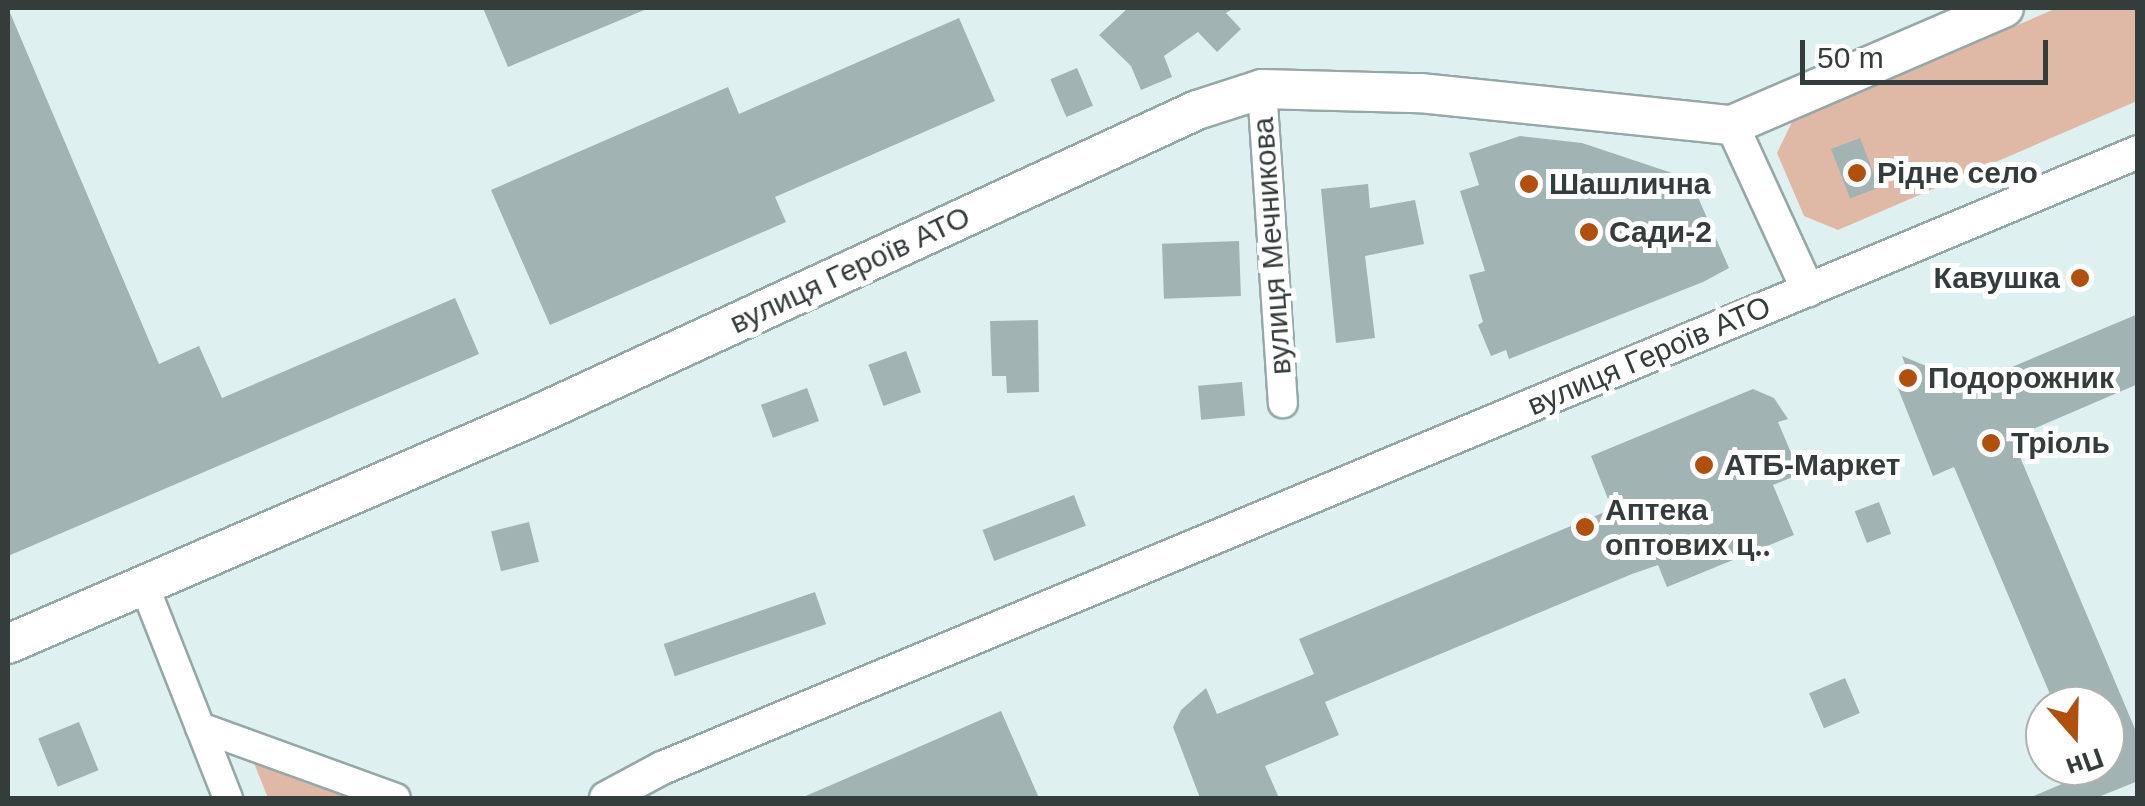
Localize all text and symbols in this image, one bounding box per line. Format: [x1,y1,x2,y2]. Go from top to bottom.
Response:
scale bar [1805,20,2052,82]
text: 50 m [1817,41,1884,74]
street label: вулиця Мечникова [1245,116,1299,376]
place label: Рідне село [1877,155,2038,191]
marker: Рідне село [1846,162,1868,184]
place label: Шашлична [1549,166,1711,202]
marker: Шашлична [1518,173,1540,195]
street label: вулиця Героїв АТО [724,199,976,341]
place label: Сади-2 [1609,214,1712,250]
marker: Сади-2 [1578,221,1600,243]
place label: Кавушка [1934,260,2060,296]
marker: Кавушка [2069,267,2091,289]
street label: вулиця Героїв АТО [1522,289,1776,423]
place label: Подорожник [1928,360,2114,396]
marker: Подорожник [1897,367,1919,389]
place label: Тріоль [2011,425,2110,461]
marker: Тріоль [1980,432,2002,454]
place label: АТБ-Маркет [1724,447,1900,483]
marker: АТБ-Маркет [1693,454,1715,476]
place label: Аптека оптових ц‥ [1605,492,1770,562]
marker: Аптека оптових ц‥ [1574,516,1596,538]
north arrow [2025,686,2125,786]
text: Пн [2062,742,2107,784]

